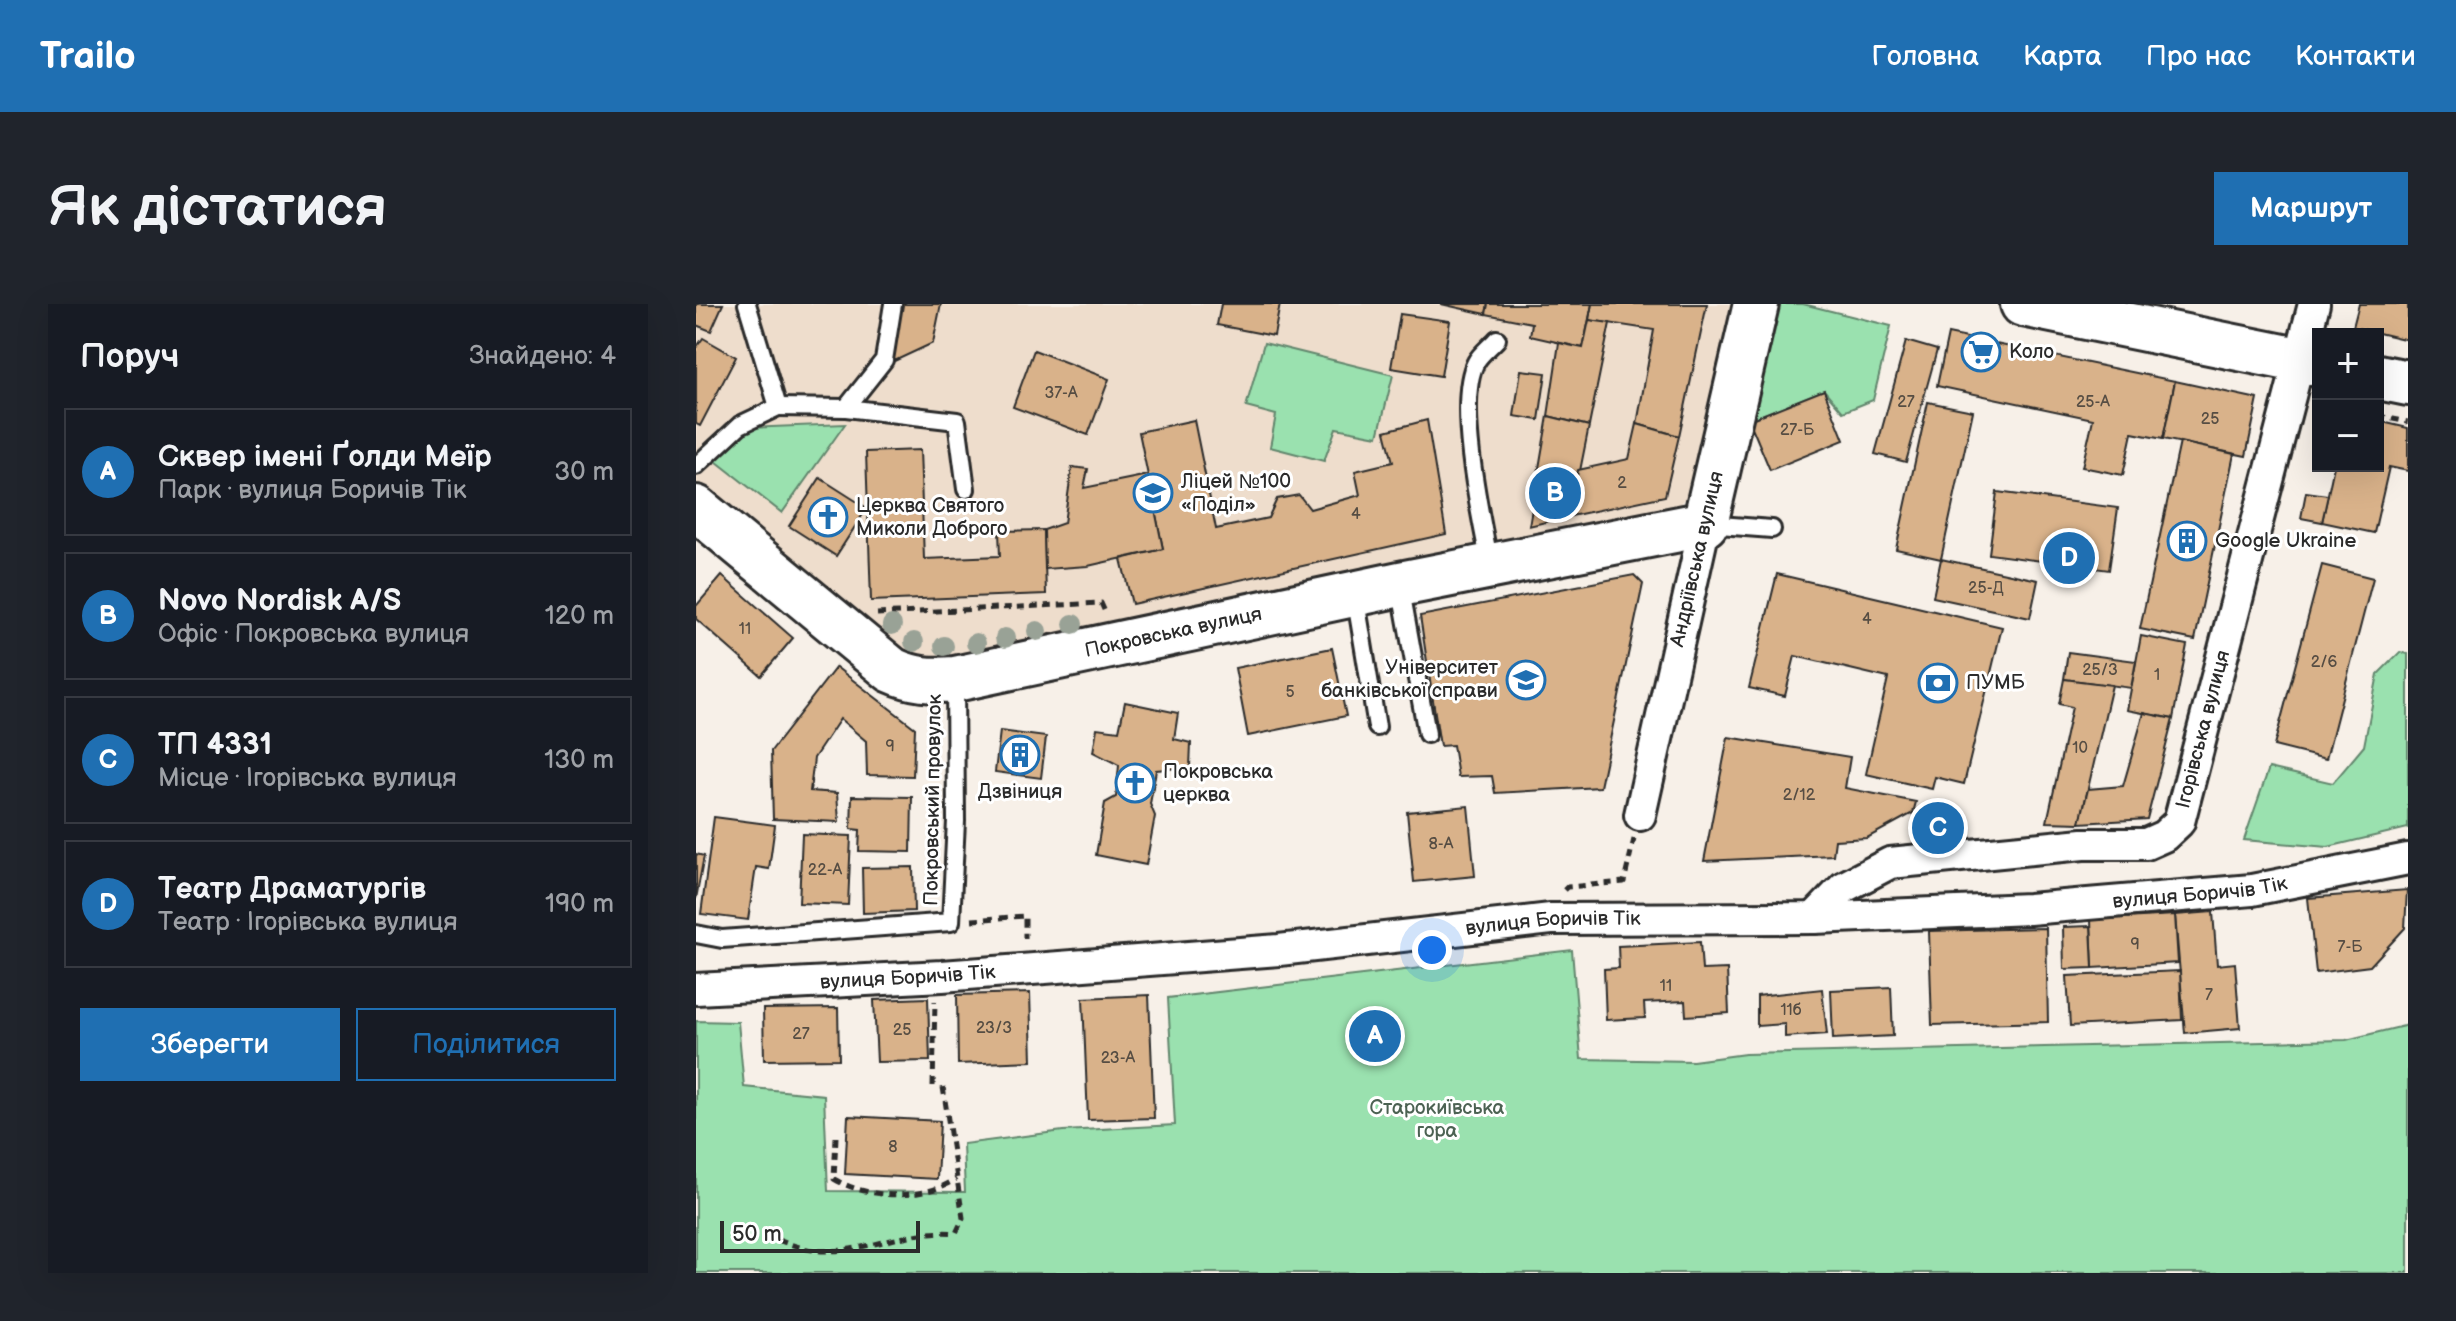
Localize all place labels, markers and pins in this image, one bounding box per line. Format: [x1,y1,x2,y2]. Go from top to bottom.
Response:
supermarket icon: Коло [1960,331,2002,373]
place label: Коло [2009,340,2054,364]
pin: B [1529,463,1581,523]
place label: Ліцей №100 «Поділ» [1180,470,1291,517]
school or university icon: Ліцей №100 «Поділ» [1132,472,1174,514]
place label: Церква Святого Миколи Доброго [856,494,1007,541]
church icon: Церква Святого Миколи Доброго [807,496,849,538]
building icon: Google Ukraine [2166,520,2208,562]
pin: D [2043,528,2095,588]
place label: Google Ukraine [2215,529,2356,553]
place label: Університет банківської справи [1321,656,1499,703]
school or university icon: Університет банківської справи [1505,659,1547,701]
bank icon: ПУМБ [1917,662,1959,704]
place label: ПУМБ [1966,671,2025,695]
building icon: Дзвіниця [999,734,1041,776]
place label: Покровська церква [1163,760,1273,807]
church icon: Покровська церква [1114,762,1156,804]
place label: Дзвіниця [978,780,1062,804]
pin: C [1912,798,1964,858]
pin: A [1349,1006,1401,1066]

